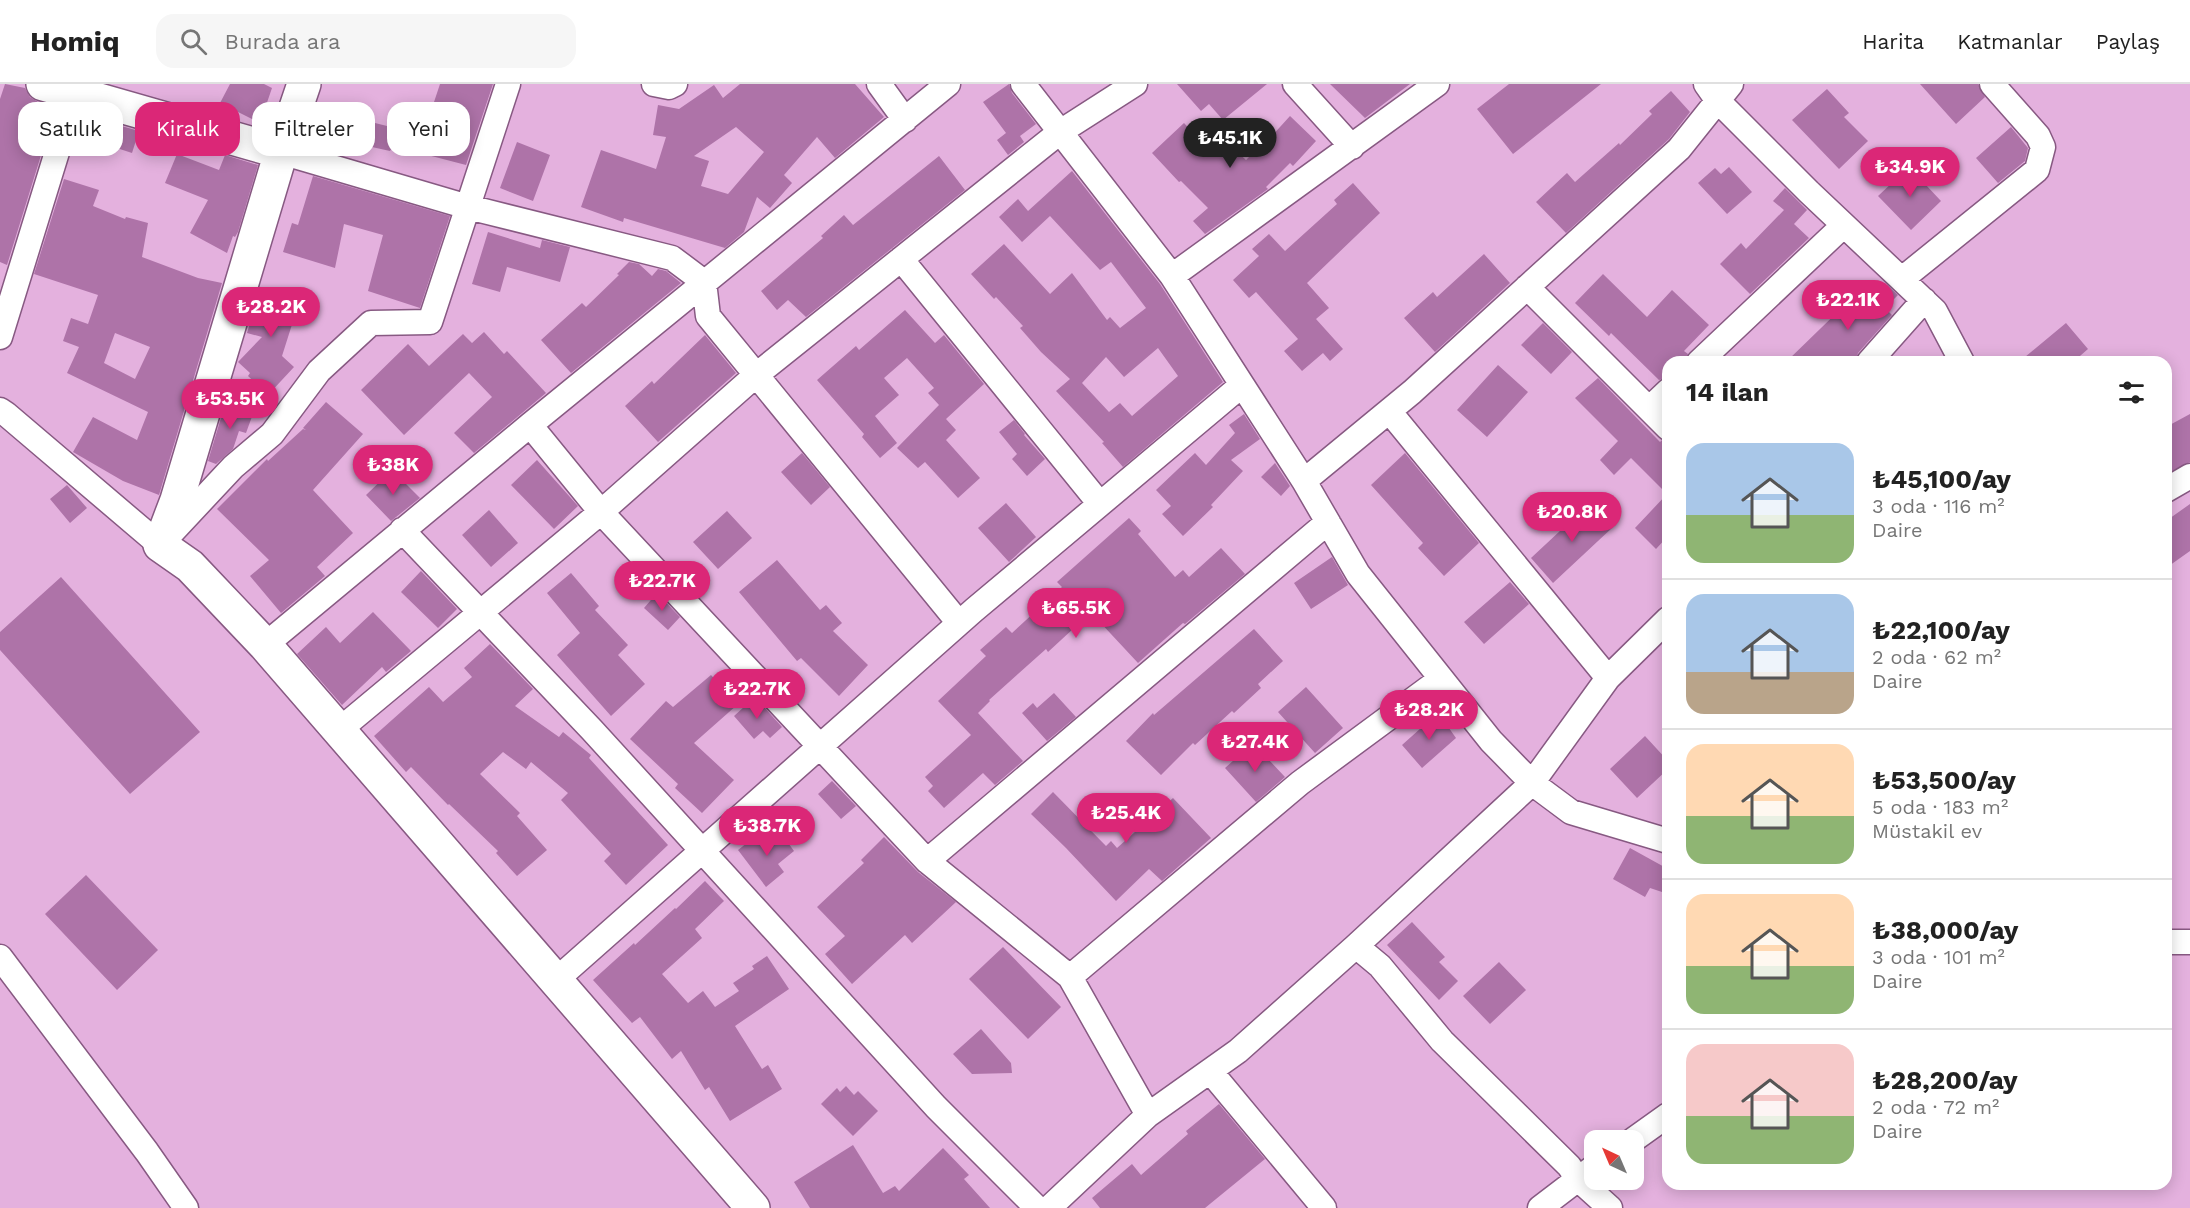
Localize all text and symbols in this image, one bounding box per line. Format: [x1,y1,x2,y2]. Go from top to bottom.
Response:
search box [156,14,576,68]
text: Homiq [30,25,120,58]
icon: search [177,25,210,58]
text: Burada ara [225,29,340,54]
text: Harita [1862,29,1924,54]
text: Katmanlar [1957,29,2063,54]
text: Paylaş [2096,29,2160,54]
chip: Satılık [18,102,123,156]
chip: Kiralık [135,102,240,156]
chip: Filtreler [252,102,375,156]
chip: Yeni [387,102,470,156]
pin: ₺45.1K [1181,118,1279,169]
text: ₺45.1K [1197,125,1263,149]
pin: ₺34.9K [1861,147,1959,198]
text: ₺34.9K [1875,154,1945,178]
pin: ₺22.1K [1799,280,1897,331]
pin: ₺28.2K [222,287,320,338]
text: ₺22.1K [1816,287,1880,311]
text: ₺28.2K [236,294,306,318]
icon: filters [2115,376,2148,409]
text: 14 ilan [1686,377,1769,407]
pin: ₺53.5K [181,379,279,430]
text: ₺53.5K [195,386,265,410]
pin: ₺38K [357,445,429,496]
text: ₺38K [367,452,419,476]
text: ₺45,100/ay [1872,464,2011,494]
icon: home [1734,467,1806,539]
pin: ₺20.8K [1523,492,1621,543]
text: 3 oda · 116 m² [1872,494,2005,518]
text: ₺20.8K [1537,499,1608,523]
text: Daire [1872,518,1922,542]
pin: ₺22.7K [613,561,711,612]
text: ₺22.7K [628,568,696,592]
pin: ₺65.5K [1027,588,1125,639]
text: ₺65.5K [1041,595,1111,619]
text: ₺22,100/ay [1872,615,2010,645]
icon: home [1734,618,1806,690]
text: 2 oda · 62 m² [1872,645,2001,669]
pin: ₺22.7K [708,669,806,720]
text: Daire [1872,669,1922,693]
text: ₺22.7K [723,676,791,700]
pin: ₺28.2K [1380,690,1478,741]
text: ₺28.2K [1394,697,1464,721]
pin: ₺27.4K [1206,722,1304,773]
text: ₺27.4K [1221,729,1289,753]
text: ₺53,500/ay [1872,765,2016,795]
icon: home [1734,768,1806,840]
pin: ₺25.4K [1077,793,1175,844]
text: 5 oda · 183 m² [1872,795,2008,819]
text: ₺25.4K [1091,800,1161,824]
pin: ₺38.7K [718,806,816,857]
text: ₺38.7K [733,813,801,837]
text: Müstakil ev [1872,819,1982,843]
text: ₺38,000/ay [1872,915,2018,945]
icon: home [1734,918,1806,990]
text: 3 oda · 101 m² [1872,945,2005,969]
text: Daire [1872,969,1922,993]
text: ₺28,200/ay [1872,1065,2018,1095]
icon: home [1734,1068,1806,1140]
text: 2 oda · 72 m² [1872,1095,1999,1119]
text: Daire [1872,1119,1922,1143]
north arrow [1584,1130,1644,1190]
map controls [1584,1130,1644,1190]

